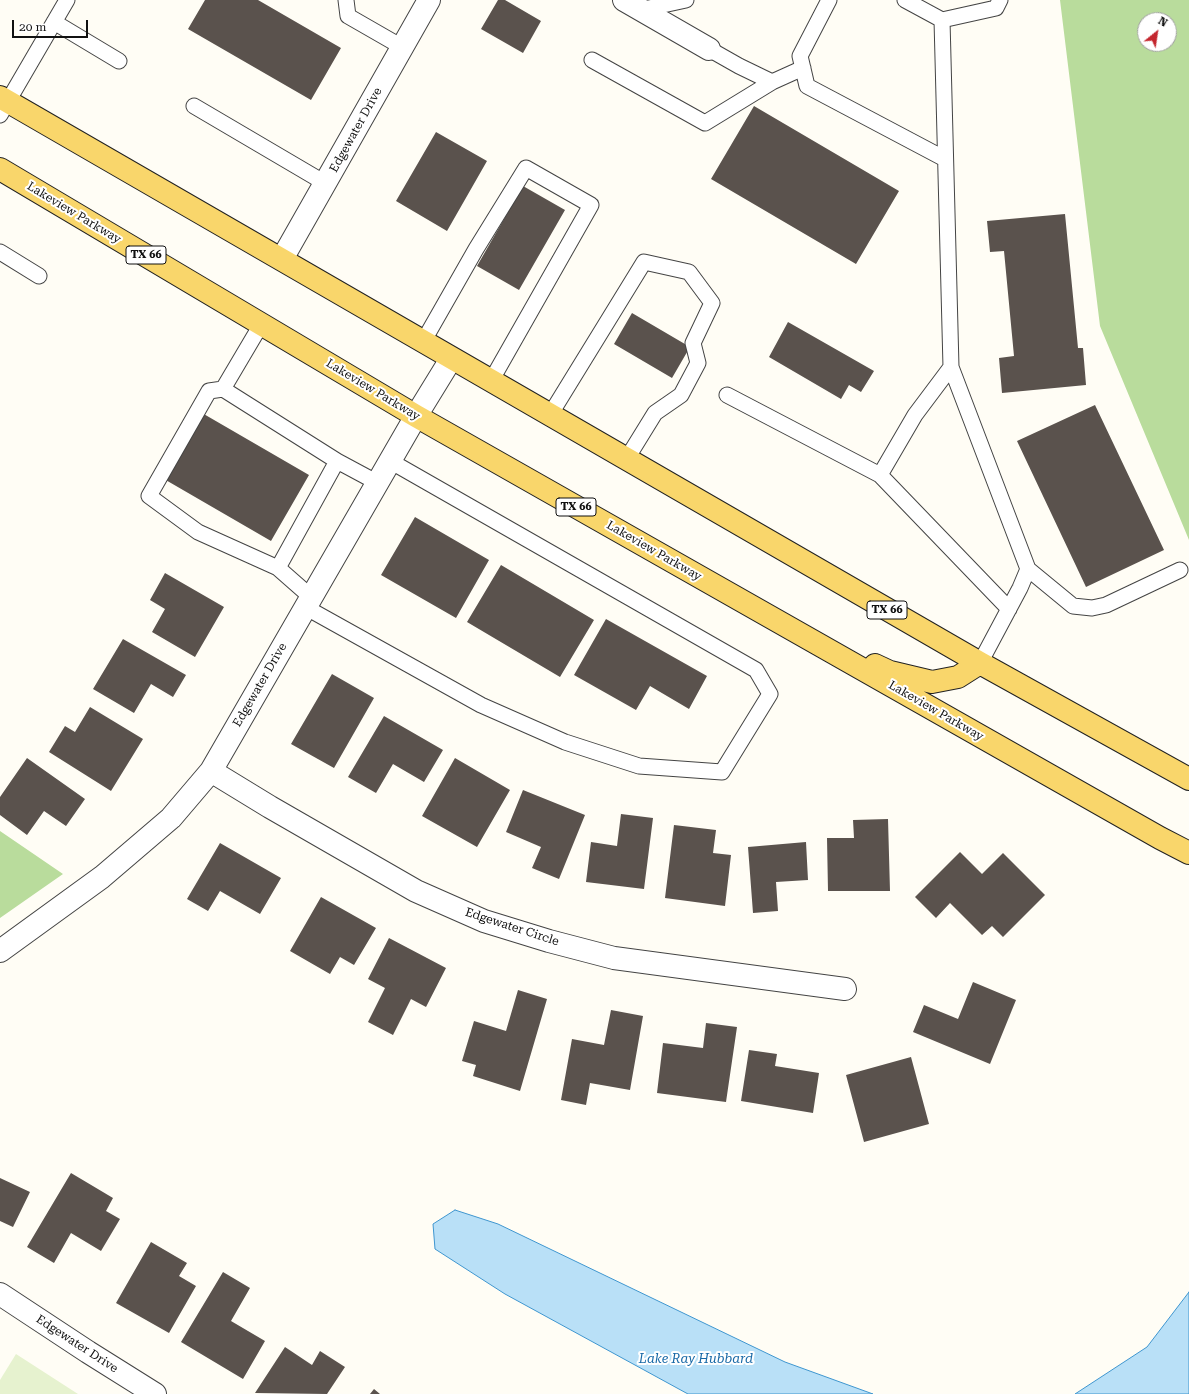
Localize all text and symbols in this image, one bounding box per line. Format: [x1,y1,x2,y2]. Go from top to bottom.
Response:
scale bar [14,12,90,38]
north arrow [1137,12,1177,52]
text: N [1156,14,1170,30]
text: 20 m [19,20,46,34]
street label: Edgewater Drive [327,85,385,175]
street label: Lakeview Parkway [24,179,124,247]
road number: TX 66 [126,246,166,264]
street label: Lakeview Parkway [323,356,423,424]
road number: TX 66 [556,498,596,516]
street label: Lakeview Parkway [604,518,704,584]
road number: TX 66 [867,601,907,619]
street label: Edgewater Drive [230,640,290,730]
street label: Lakeview Parkway [886,678,986,744]
street label: Edgewater Circle [463,905,561,949]
street label: Edgewater Drive [33,1312,121,1376]
water label: Lake Ray Hubbard [639,1351,753,1367]

